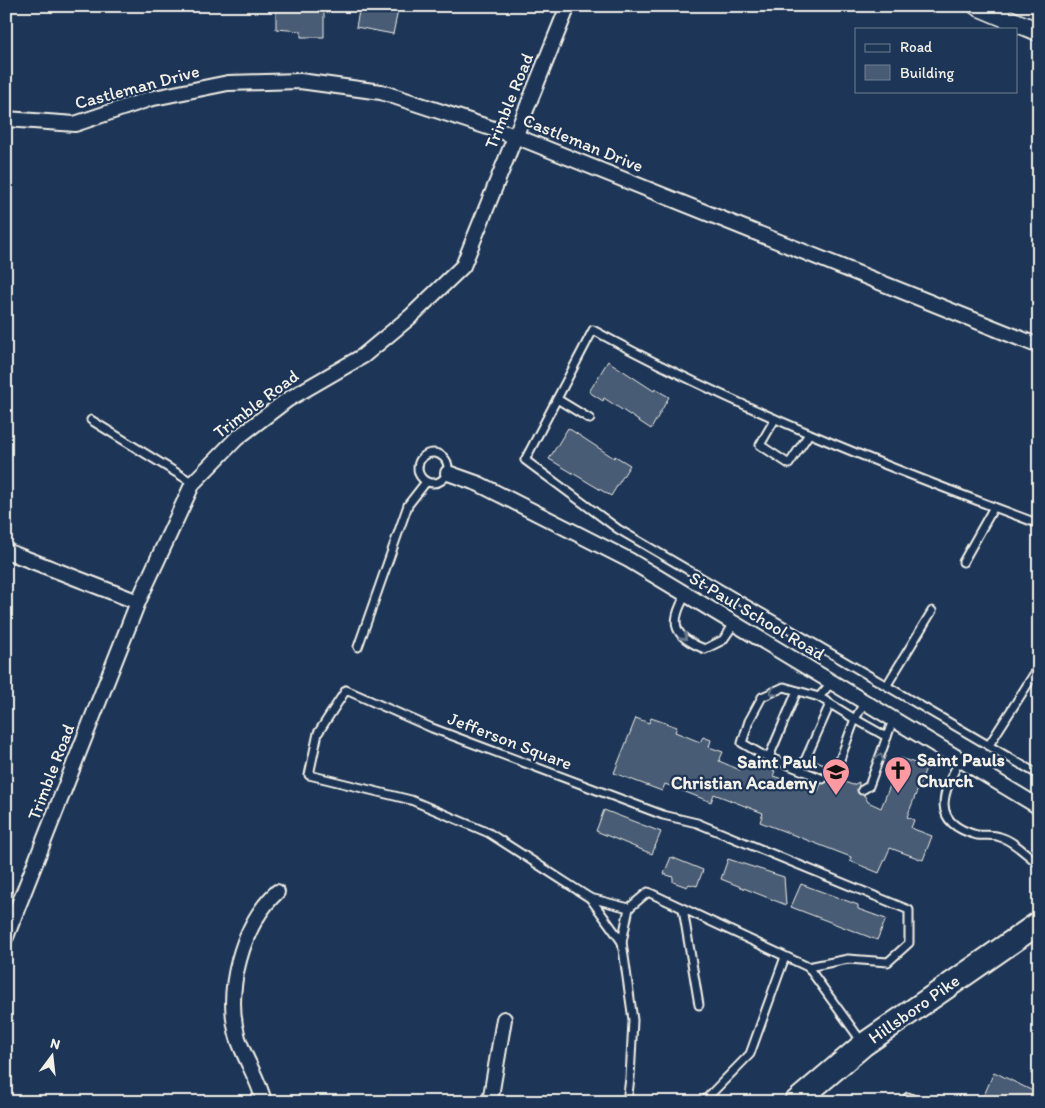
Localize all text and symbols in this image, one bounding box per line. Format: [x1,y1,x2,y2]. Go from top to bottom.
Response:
legend [855,28,1018,92]
text: Road [900,38,933,56]
street label: Trimble Road [480,50,538,152]
street label: Castleman Drive [72,60,202,114]
text: Building [900,64,954,82]
street label: Castleman Drive [520,109,646,177]
street label: Trimble Road [209,365,303,443]
street label: St Paul School Road [685,567,829,665]
one-way arrow [678,632,687,641]
one-way arrow [769,686,778,696]
street label: Jefferson Square [445,707,575,775]
street label: Trimble Road [23,720,80,823]
place label: Saint Pauls Church [917,749,1005,792]
place label: Saint Paul Christian Academy [671,751,818,794]
one-way arrow [874,753,884,762]
church icon: Saint Pauls Church [883,755,913,794]
school or university icon: Saint Paul Christian Academy [821,757,851,796]
street label: Hillsboro Pike [864,969,964,1049]
north arrow [28,1030,78,1080]
text: N [48,1034,62,1053]

